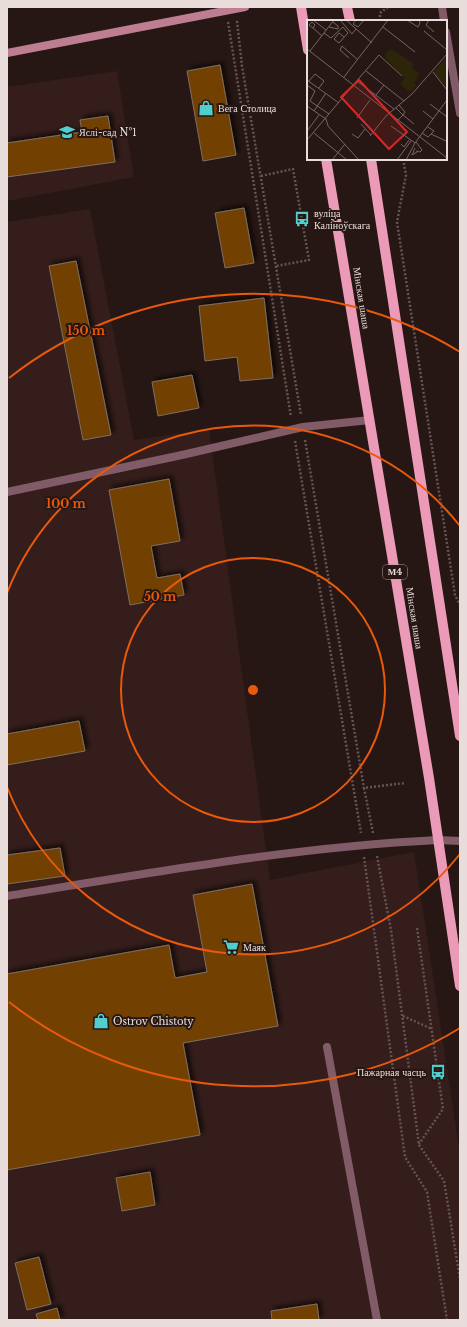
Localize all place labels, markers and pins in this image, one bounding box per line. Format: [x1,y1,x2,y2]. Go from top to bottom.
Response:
shop icon: Вега Столица [197,99,215,117]
place label: Вега Столица [218,102,277,115]
school or university icon: Яслі-сад №1 [58,123,76,141]
place label: Яслі-сад №1 [79,126,137,139]
place label: вуліца Каліноўскага [314,207,371,232]
bus stop icon: вуліца Каліноўскага [293,210,311,228]
centre of rings [246,683,260,697]
supermarket icon: Маяк [222,938,240,956]
place label: Маяк [243,941,266,954]
shop icon: Ostrov Chistoty [92,1012,110,1030]
place label: Ostrov Chistoty [113,1015,194,1028]
bus stop icon: Пажарная часць [429,1063,447,1081]
place label: Пажарная часць [357,1066,426,1079]

